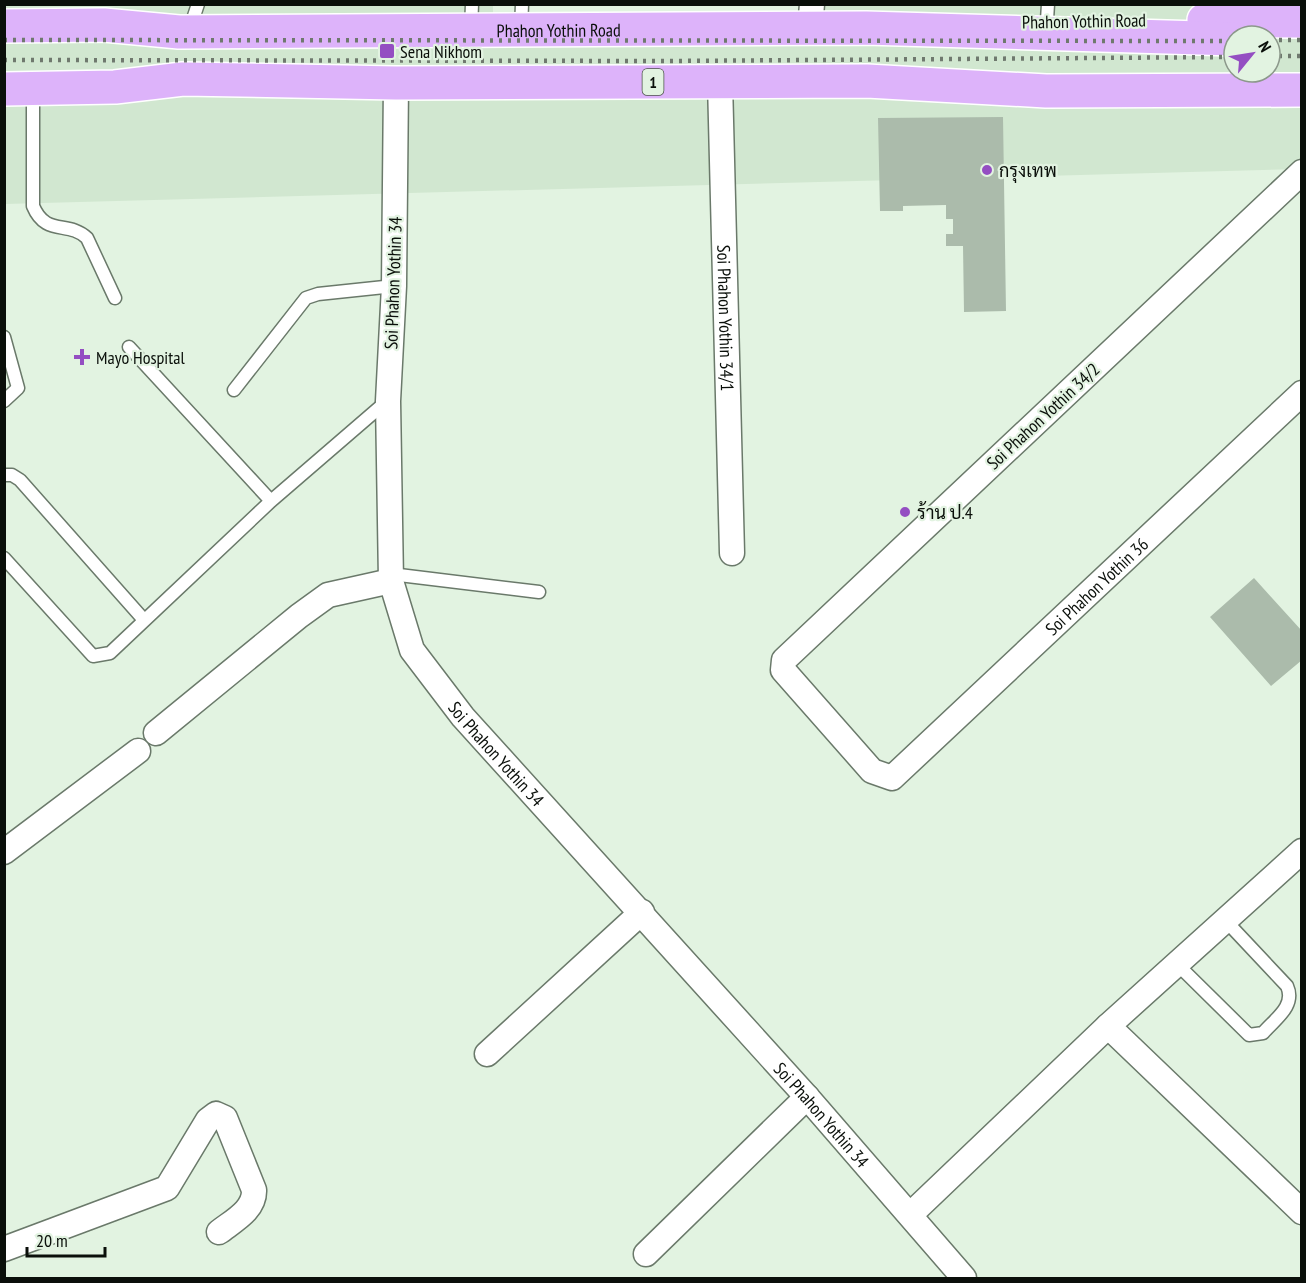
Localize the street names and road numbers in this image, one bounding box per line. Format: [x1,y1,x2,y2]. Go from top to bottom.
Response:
street label: Phahon Yothin Road [1022,8,1146,34]
street label: Phahon Yothin Road [497,18,621,42]
road number: 1 [642,69,664,95]
street label: Soi Phahon Yothin 34 [379,216,407,350]
street label: Soi Phahon Yothin 34/1 [713,244,739,391]
street label: Soi Phahon Yothin 34/2 [982,358,1104,474]
street label: Soi Phahon Yothin 36 [1040,532,1153,640]
street label: Soi Phahon Yothin 34 [444,697,549,811]
street label: Soi Phahon Yothin 34 [769,1057,874,1172]

